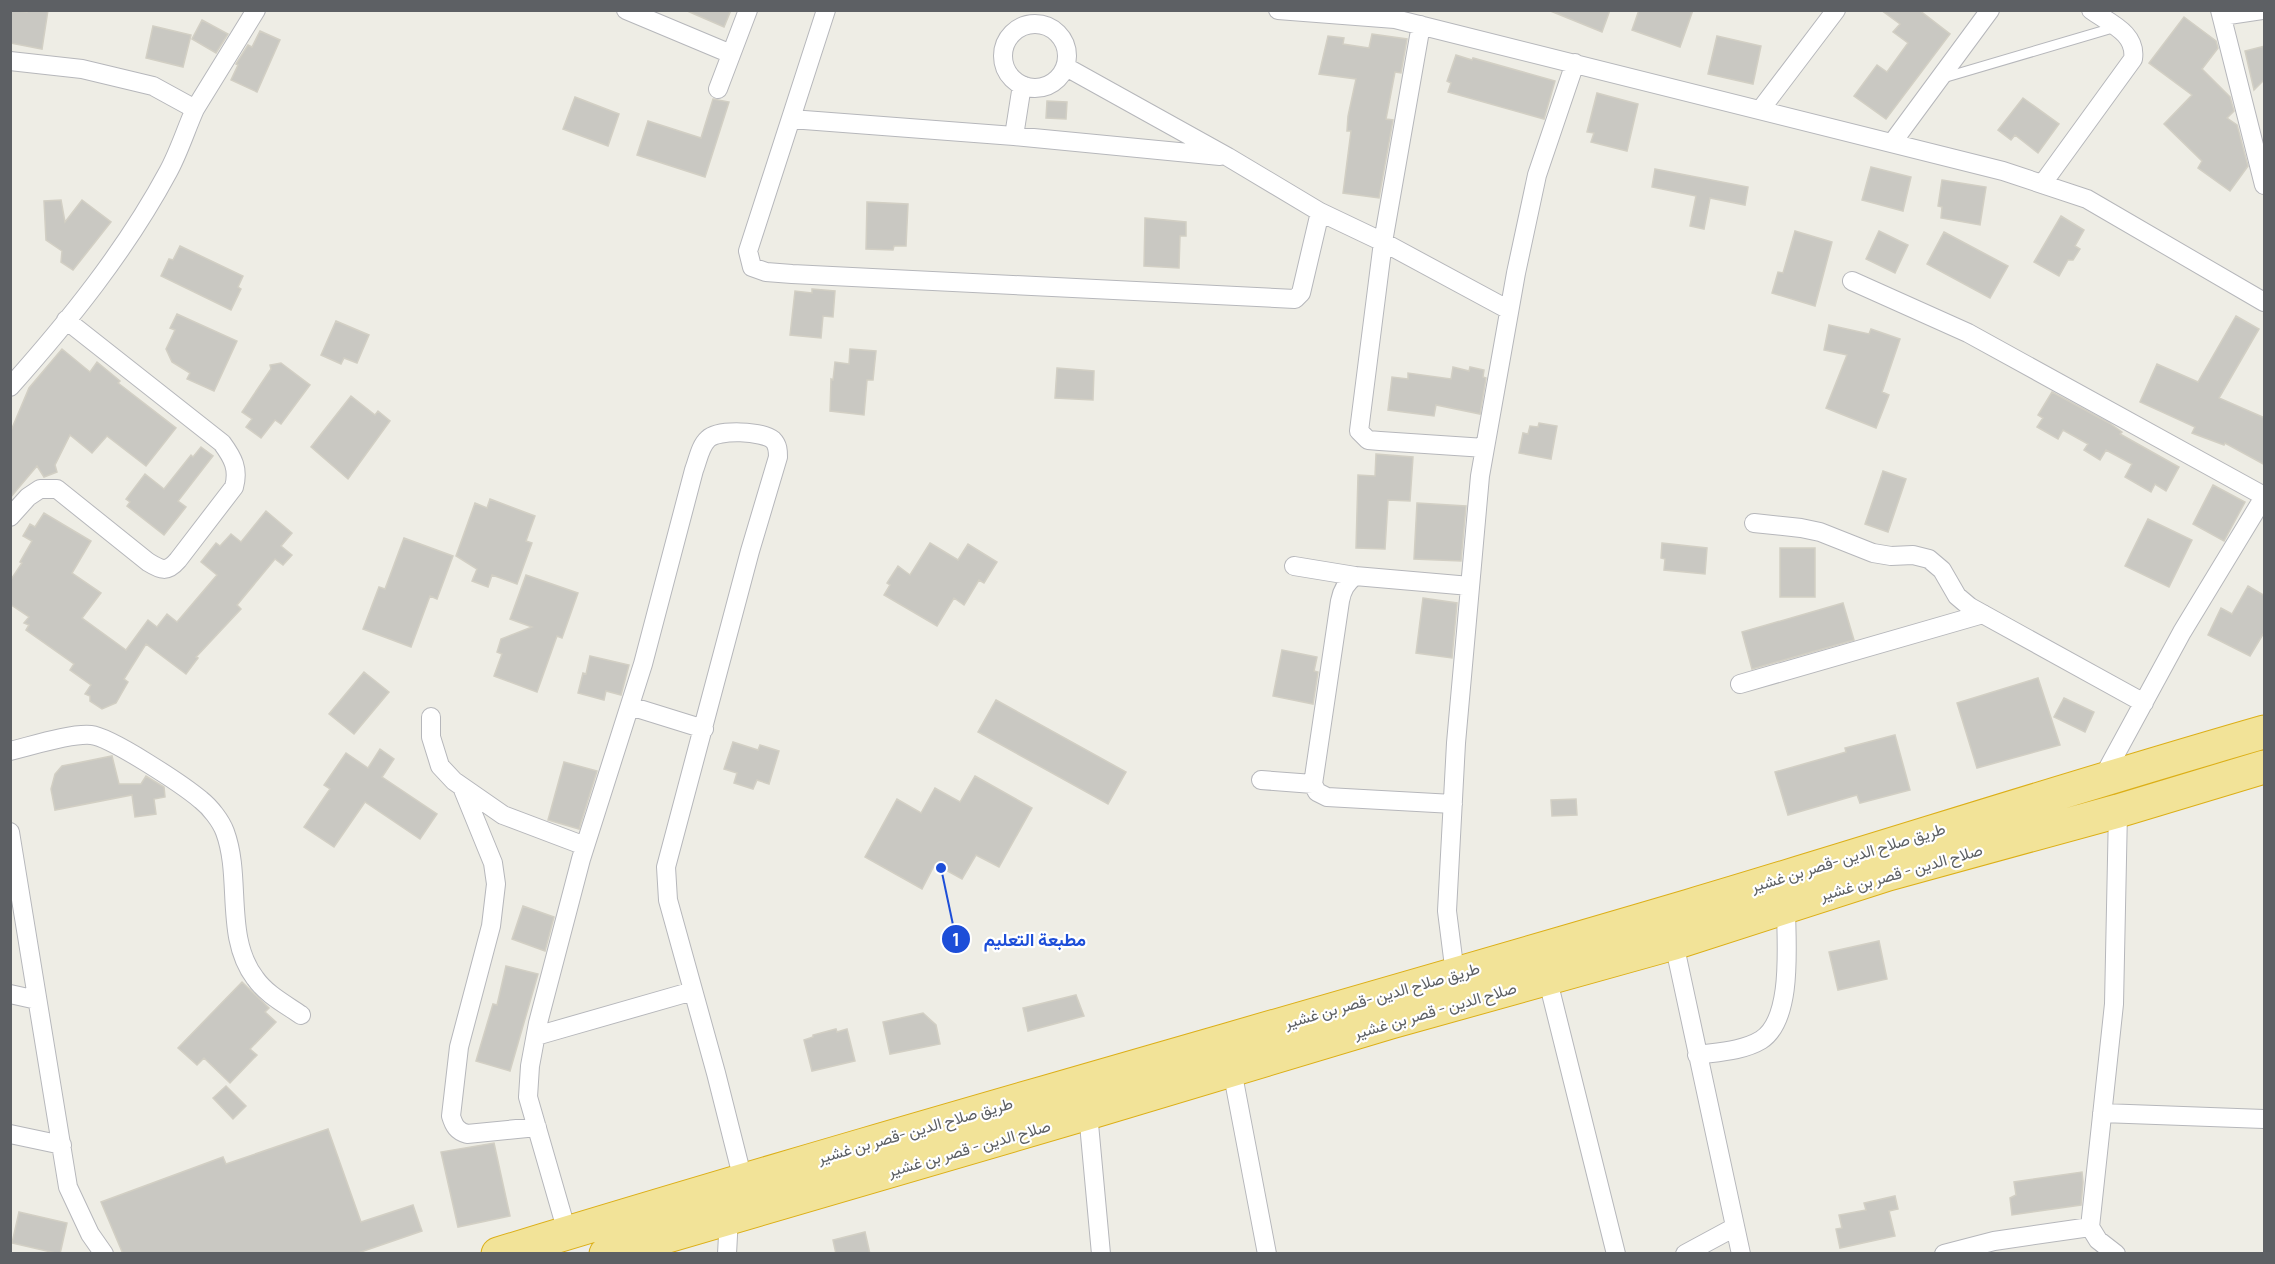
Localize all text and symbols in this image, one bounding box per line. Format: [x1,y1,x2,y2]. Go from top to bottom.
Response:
street label: طريق صلاح الدين -قصر بن غشير [1747,817,1948,898]
street label: صلاح الدين - قصر بن غشير [1816,838,1985,907]
callout: مطبعة التعليم [941,921,1098,957]
text: 1 [952,927,960,951]
text: مطبعة التعليم [984,927,1086,952]
street label: طريق صلاح الدين -قصر بن غشير [1281,957,1482,1035]
street label: صلاح الدين - قصر بن غشير [1350,976,1519,1045]
street label: طريق صلاح الدين -قصر بن غشير [814,1092,1015,1170]
street label: صلاح الدين - قصر بن غشير [884,1114,1053,1183]

